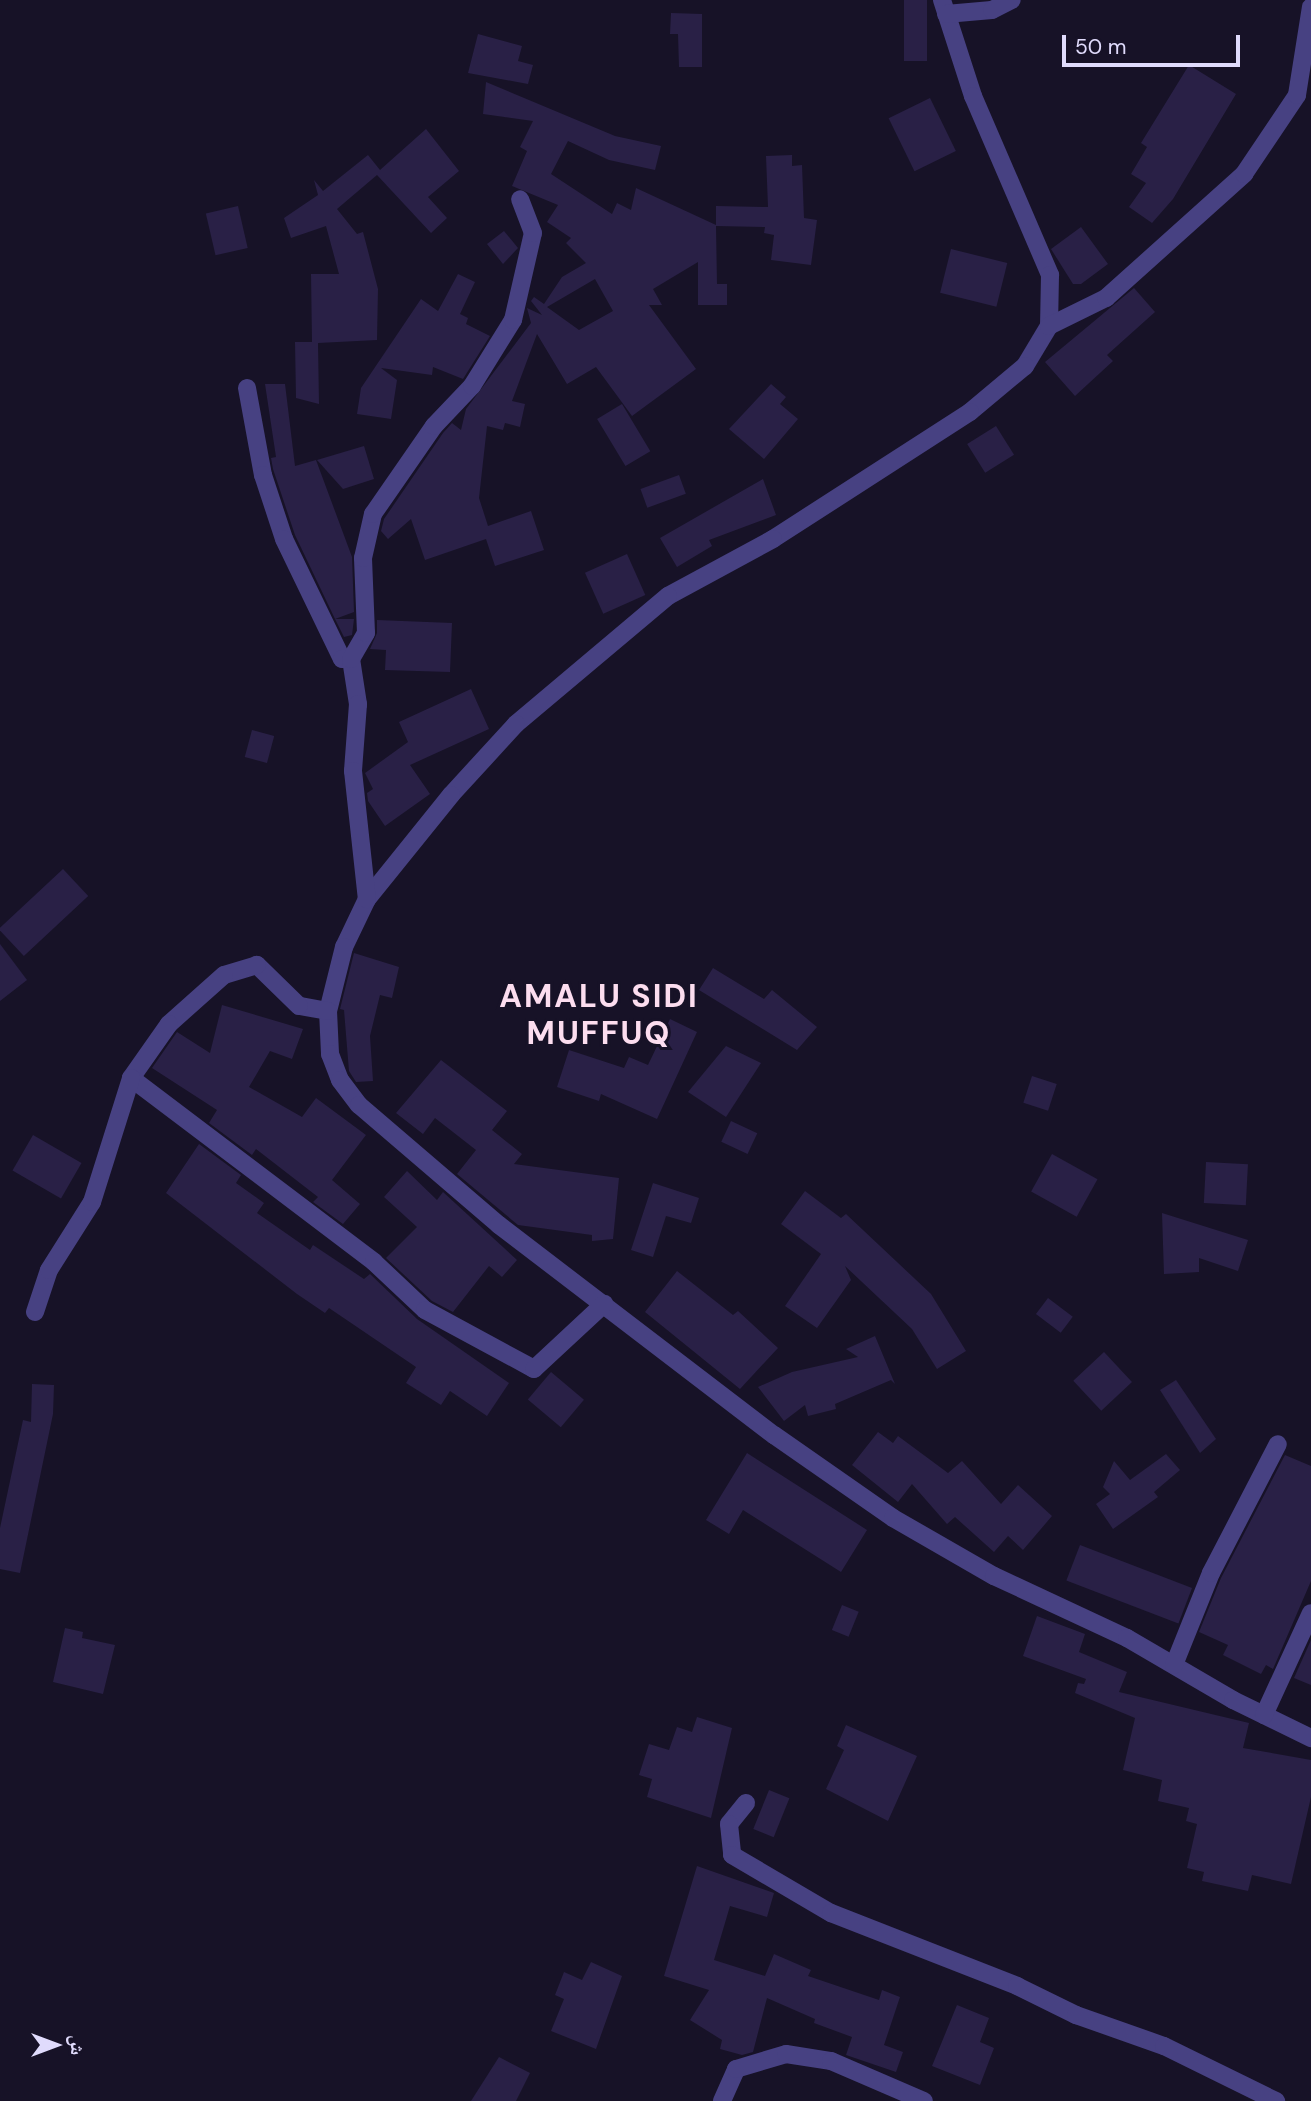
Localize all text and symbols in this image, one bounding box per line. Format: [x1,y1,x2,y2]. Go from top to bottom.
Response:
scale bar [1066,21,1244,65]
text: 50 m [1075,33,1126,61]
district label: AMALU SIDI MUFFUQ [501,978,697,1053]
north arrow [21,2010,91,2080]
text: ش [65,2035,90,2055]

